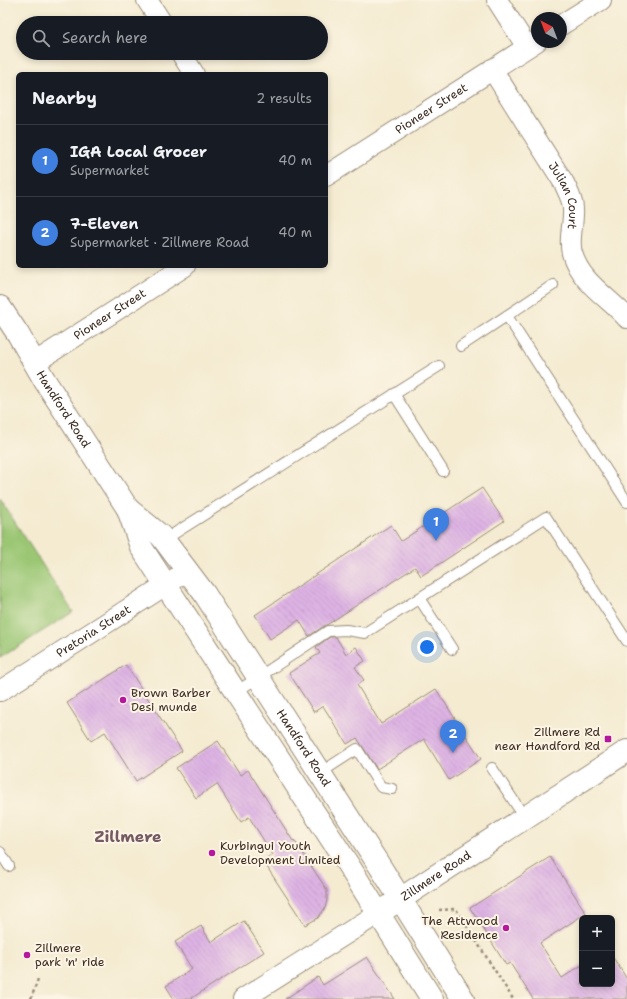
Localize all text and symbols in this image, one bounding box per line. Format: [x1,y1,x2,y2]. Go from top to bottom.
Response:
north arrow [531,12,567,48]
search box [16,16,328,60]
icon: search [30,27,52,49]
text: Search here [62,28,148,48]
street label: Pioneer Street [392,80,471,138]
text: Nearby [32,87,97,109]
text: 2 results [256,90,312,107]
text: IGA Local Grocer [70,142,207,162]
text: 1 [42,152,48,169]
text: 40 m [278,152,312,169]
street label: Julian Court [545,159,581,230]
text: Supermarket [70,162,149,179]
text: 7-Eleven [70,214,139,234]
text: 2 [40,224,50,241]
text: 40 m [278,224,312,241]
text: Supermarket · Zillmere Road [70,234,249,251]
street label: Pioneer Street [70,285,149,344]
street label: Handford Road [32,367,94,451]
pin: 1 [423,508,449,541]
street label: Pretoria Street [53,601,134,661]
your location [417,637,437,657]
place label: Brown Barber Desi munde [131,685,211,715]
marker: Brown Barber Desi munde [118,695,128,705]
street label: Handford Road [273,706,335,790]
pin: 2 [440,720,466,753]
place label: Zillmere Rd near Handford Rd [494,724,600,754]
marker: Zillmere Rd near Handford Rd [603,734,613,744]
district label: Zillmere [94,826,162,847]
place label: Kurbingui Youth Development Limited [220,838,341,868]
street label: Zillmere Road [398,847,474,905]
marker: Kurbingui Youth Development Limited [207,848,217,858]
place label: The Attwood Residence [421,913,498,943]
map controls [579,915,615,987]
button: + [579,915,615,951]
marker: The Attwood Residence [501,923,511,933]
place label: Zillmere park 'n' ride [35,940,105,970]
marker: Zillmere park 'n' ride [22,950,32,960]
button: − [579,951,615,987]

